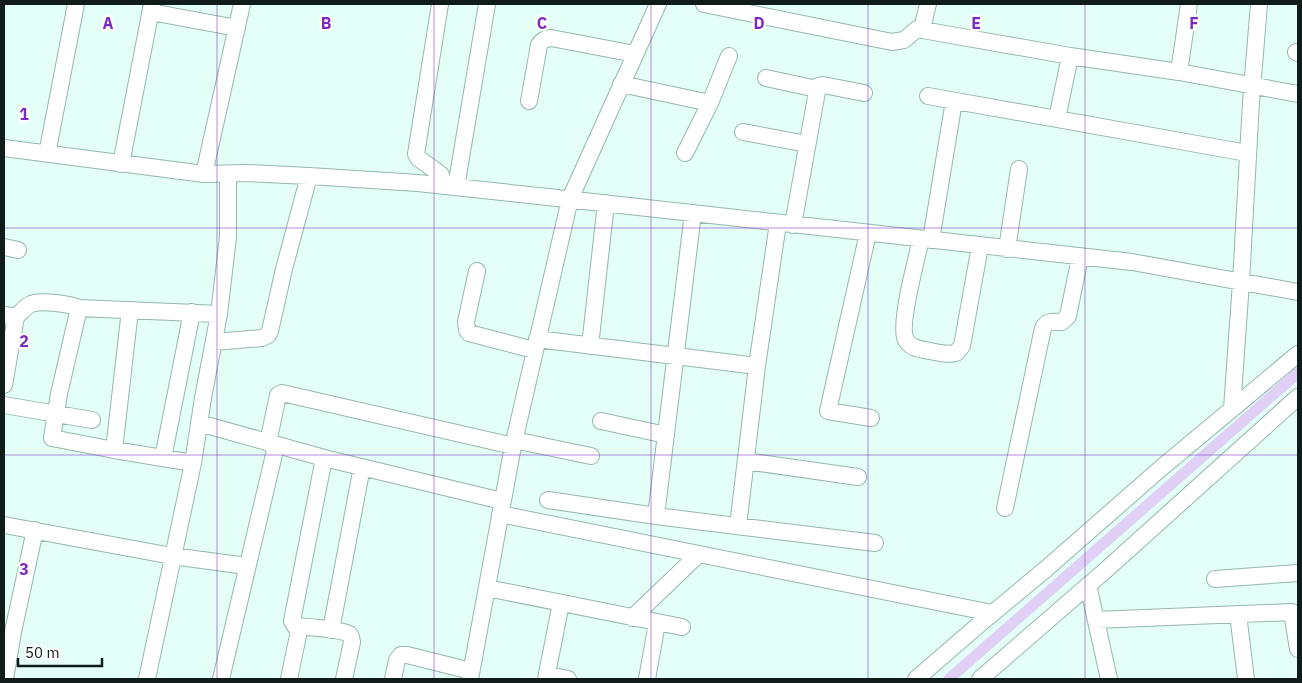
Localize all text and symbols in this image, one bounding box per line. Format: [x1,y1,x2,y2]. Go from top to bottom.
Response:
text: A [103,13,114,33]
text: B [321,13,332,33]
text: C [537,13,547,33]
text: D [753,13,765,33]
text: E [971,13,981,33]
text: F [1189,13,1199,33]
text: 1 [19,104,29,124]
text: 2 [19,331,29,351]
text: 3 [19,559,29,579]
scale bar [18,636,101,668]
text: 50 m [25,643,60,662]

